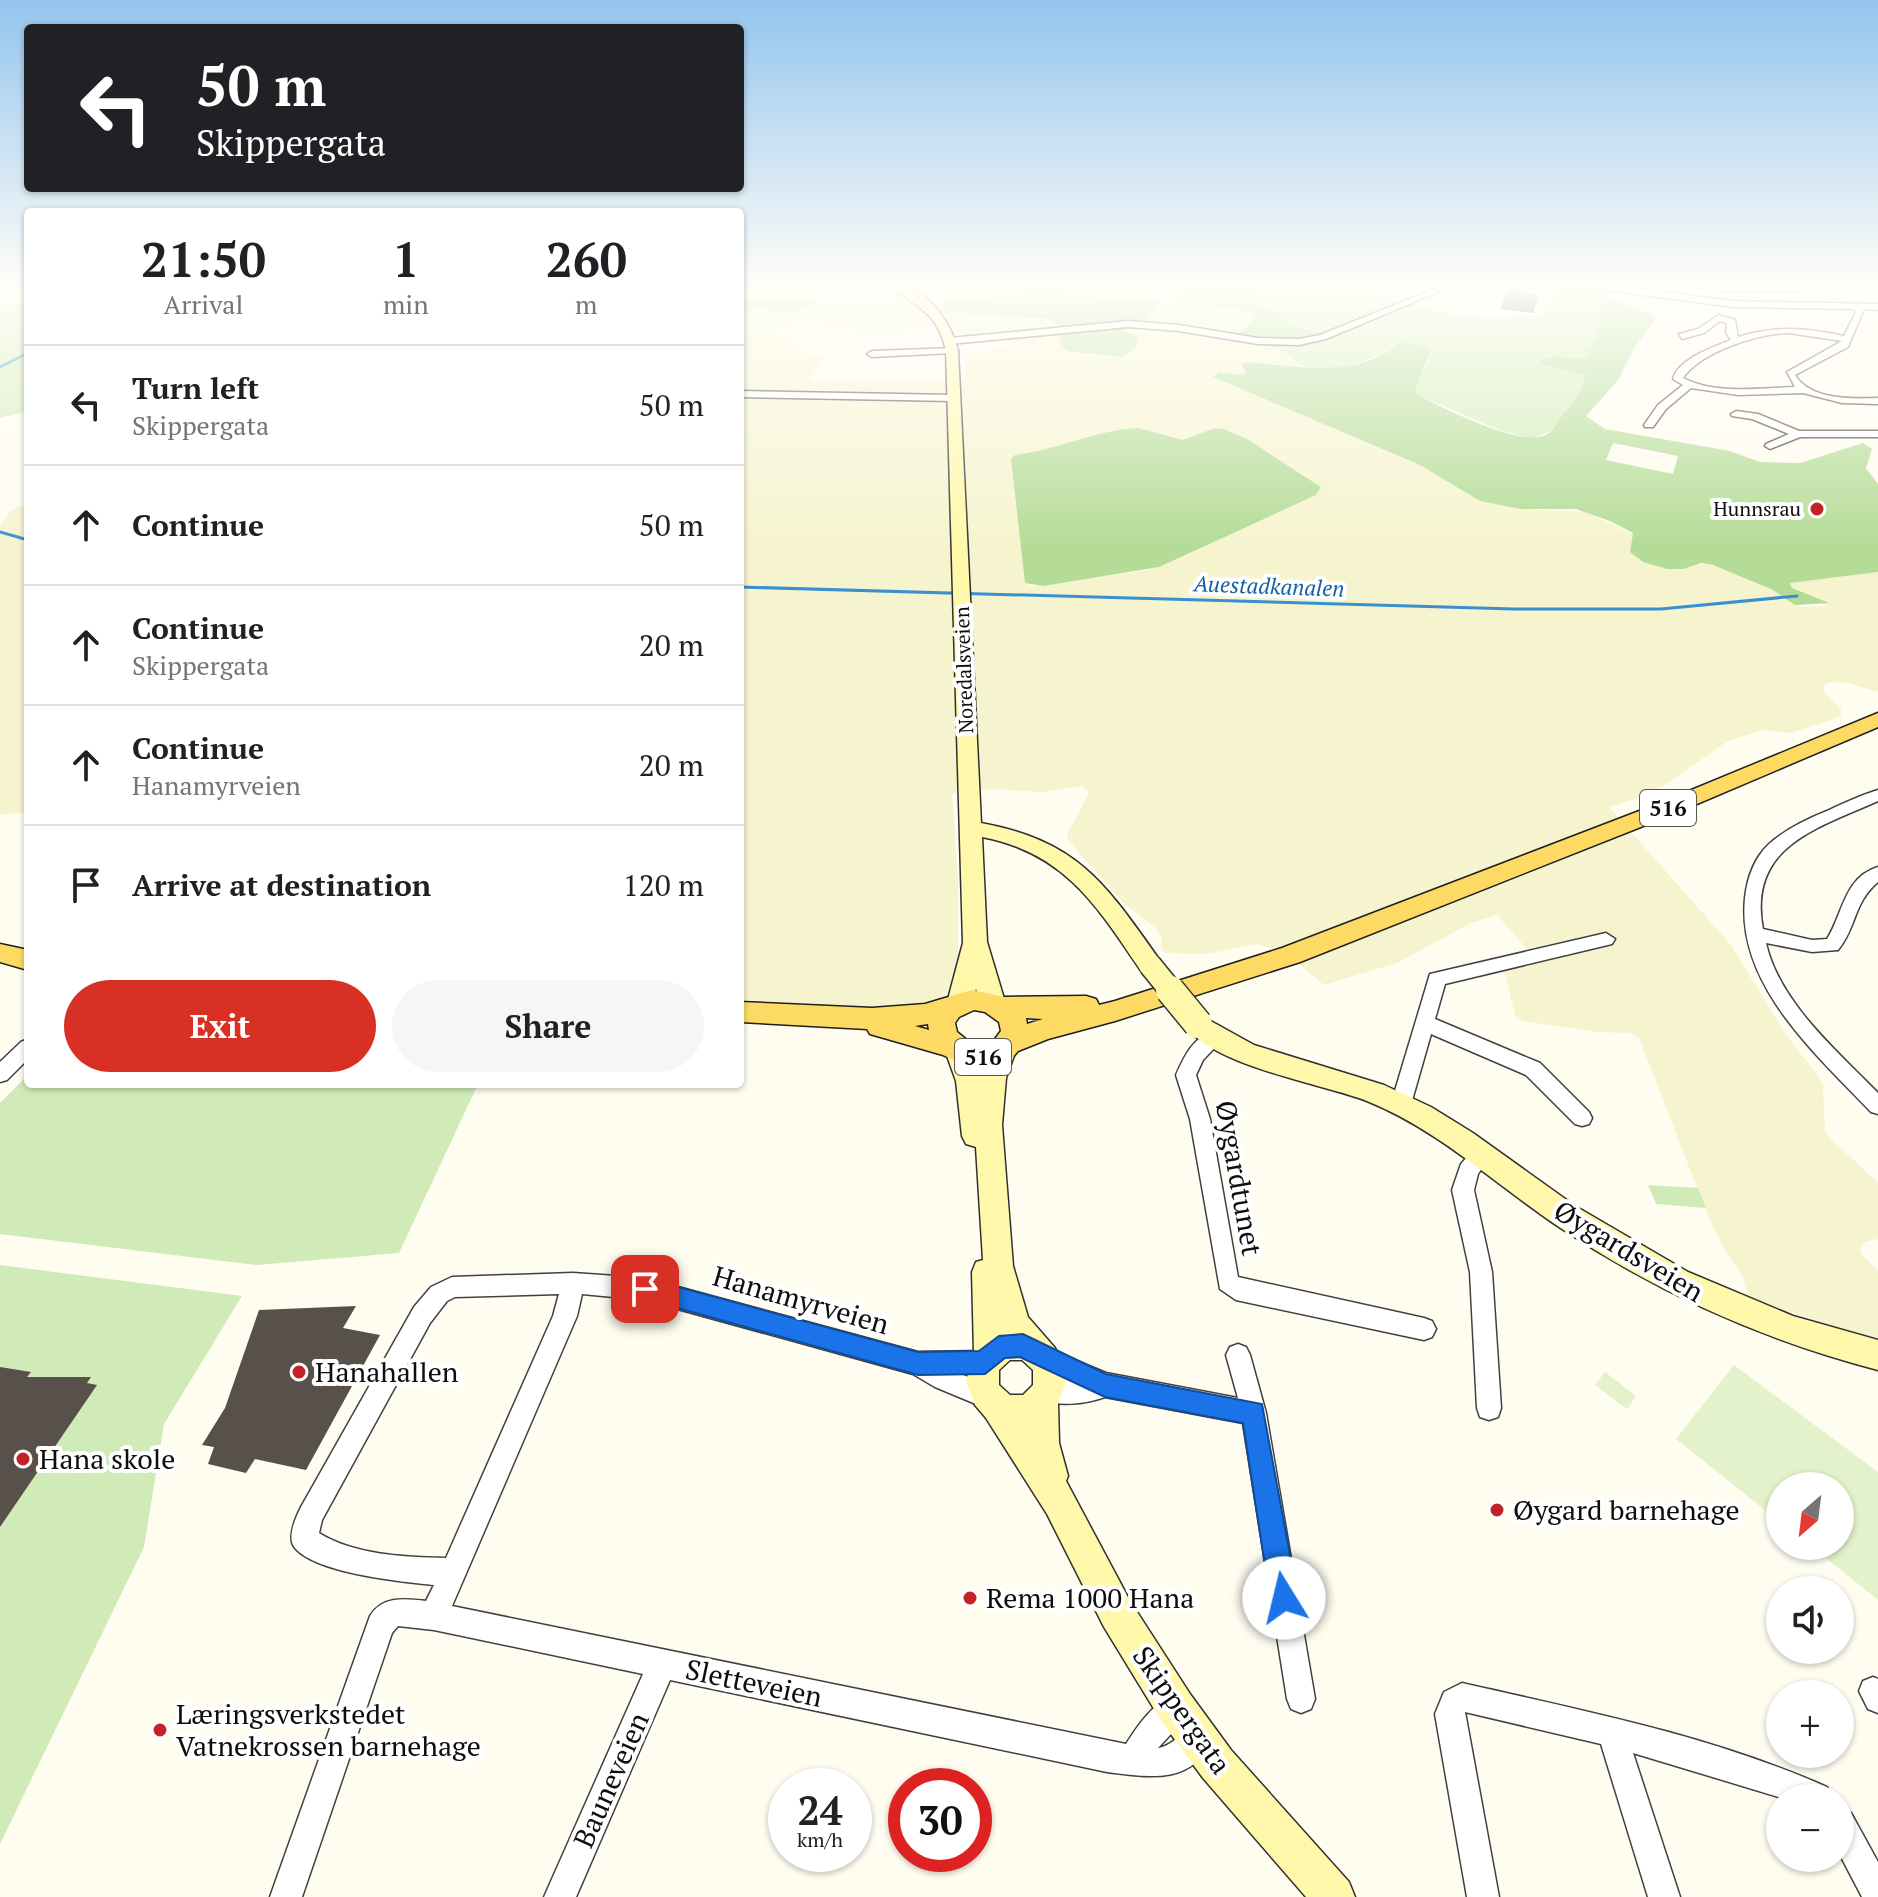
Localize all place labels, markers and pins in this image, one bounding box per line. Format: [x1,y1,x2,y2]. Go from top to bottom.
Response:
place label: Hunnsrau [1713,495,1801,522]
marker: Hunnsrau [1808,500,1826,518]
pin [611,1255,679,1323]
place label: Hanahallen [315,1353,459,1390]
marker: Hanahallen [290,1363,308,1381]
place label: Hana skole [39,1440,175,1477]
marker: Hana skole [14,1450,32,1468]
place label: Øygard barnehage [1513,1491,1740,1528]
marker: Øygard barnehage [1488,1501,1506,1519]
place label: Rema 1000 Hana [986,1579,1194,1616]
marker: Rema 1000 Hana [961,1589,979,1607]
place label: Læringsverkstedet Vatnekrossen barnehage [176,1695,481,1764]
marker: Læringsverkstedet Vatnekrossen barnehage [151,1721,169,1739]

